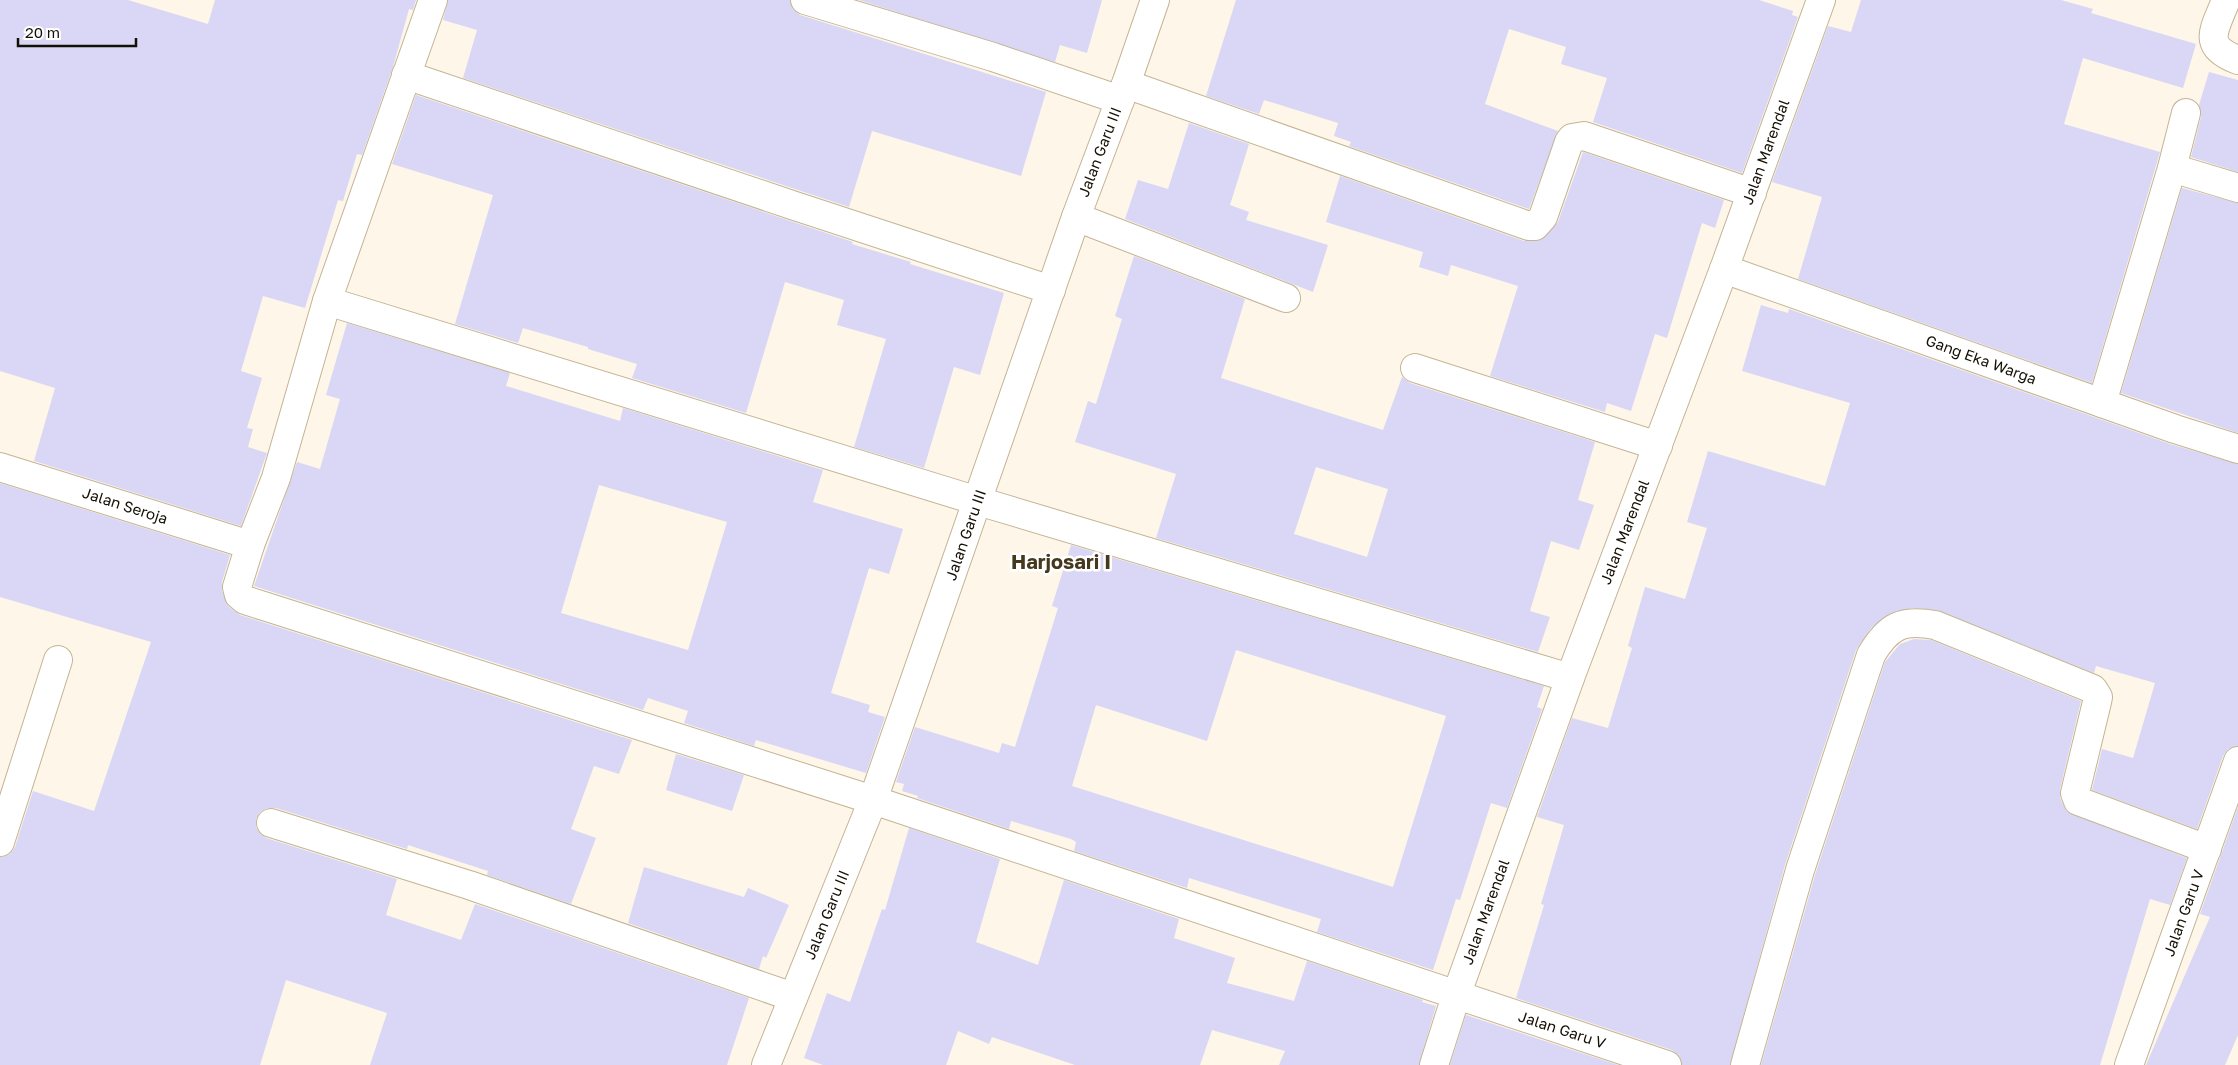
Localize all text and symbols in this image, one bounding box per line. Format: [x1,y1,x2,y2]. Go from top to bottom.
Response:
scale bar [18,15,135,47]
text: 20 m [25,23,60,41]
street label: Jalan Marendal [1738,96,1792,207]
street label: Jalan Garu III [1074,104,1124,199]
street label: Gang Eka Warga [1923,331,2039,387]
street label: Jalan Marendal [1596,477,1652,586]
street label: Jalan Seroja [80,483,170,527]
street label: Jalan Garu III [941,487,989,582]
district label: Harjosari I [1011,549,1111,573]
street label: Jalan Marendal [1458,856,1512,967]
street label: Jalan Garu III [800,867,852,962]
street label: Jalan Garu V [2159,867,2207,958]
street label: Jalan Garu V [1516,1006,1608,1052]

